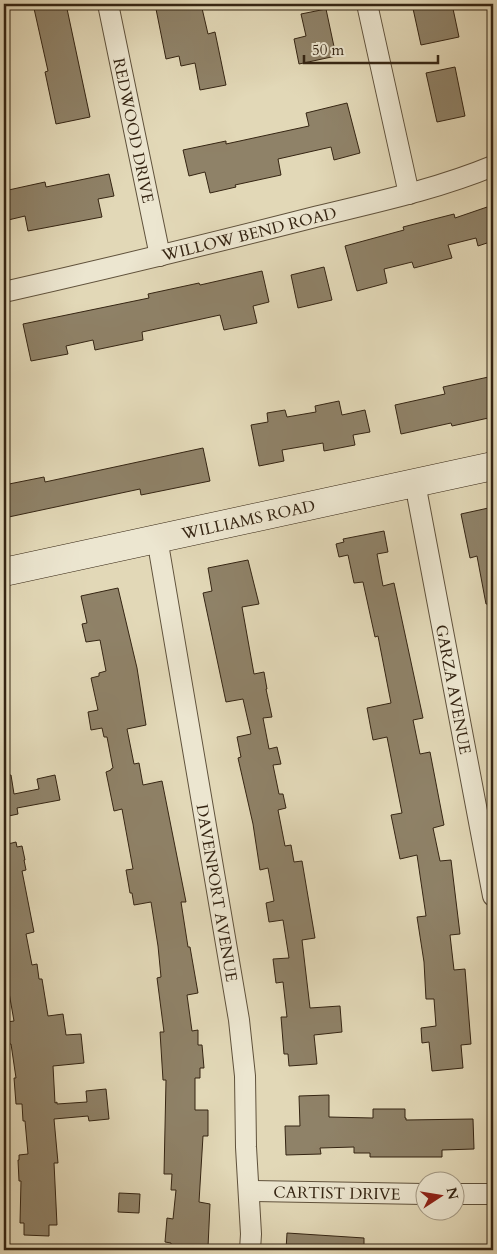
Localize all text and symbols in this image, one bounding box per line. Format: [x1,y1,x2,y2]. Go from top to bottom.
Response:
scale bar [304,32,438,64]
text: 50 m [312,40,344,60]
street label: REDWOOD DRIVE [107,56,159,205]
street label: WILLOW BEND ROAD [159,202,339,267]
street label: WILLIAMS ROAD [179,495,317,545]
street label: GARZA AVENUE [430,623,476,756]
street label: DAVENPORT AVENUE [190,803,242,984]
north arrow [414,1172,464,1222]
street label: CARTIST DRIVE [273,1181,401,1206]
text: N [442,1185,463,1201]

